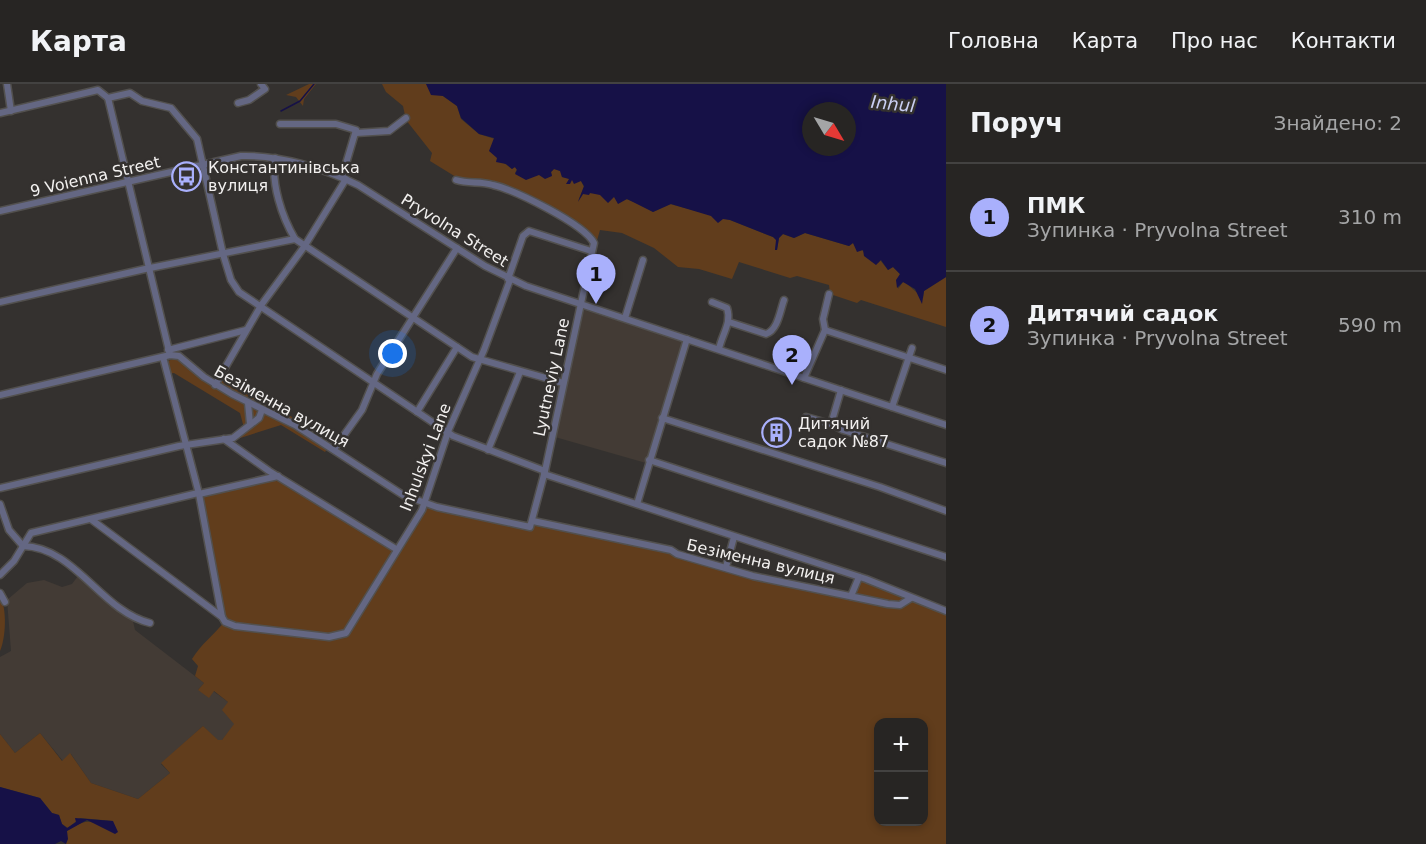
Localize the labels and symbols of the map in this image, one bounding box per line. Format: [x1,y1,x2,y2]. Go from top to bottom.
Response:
water label: Inhul [870,91,916,116]
north arrow [802,102,856,156]
street label: 9 Voienna Street [28,152,162,201]
place label: Константинівська вулиця [208,158,360,195]
bus stop icon: Константинівська вулиця [171,160,203,192]
street label: Pryvolna Street [398,190,512,271]
pin: 1 [576,254,616,304]
street label: Lyutneviy Lane [530,316,573,438]
pin: 2 [772,336,812,385]
your location [378,339,407,368]
street label: Безіменна вулиця [211,361,353,451]
street label: Inhulskyi Lane [396,400,455,514]
place label: Дитячий садок №87 [798,414,889,451]
building icon: Дитячий садок №87 [761,416,793,448]
street label: Безіменна вулиця [685,535,837,588]

